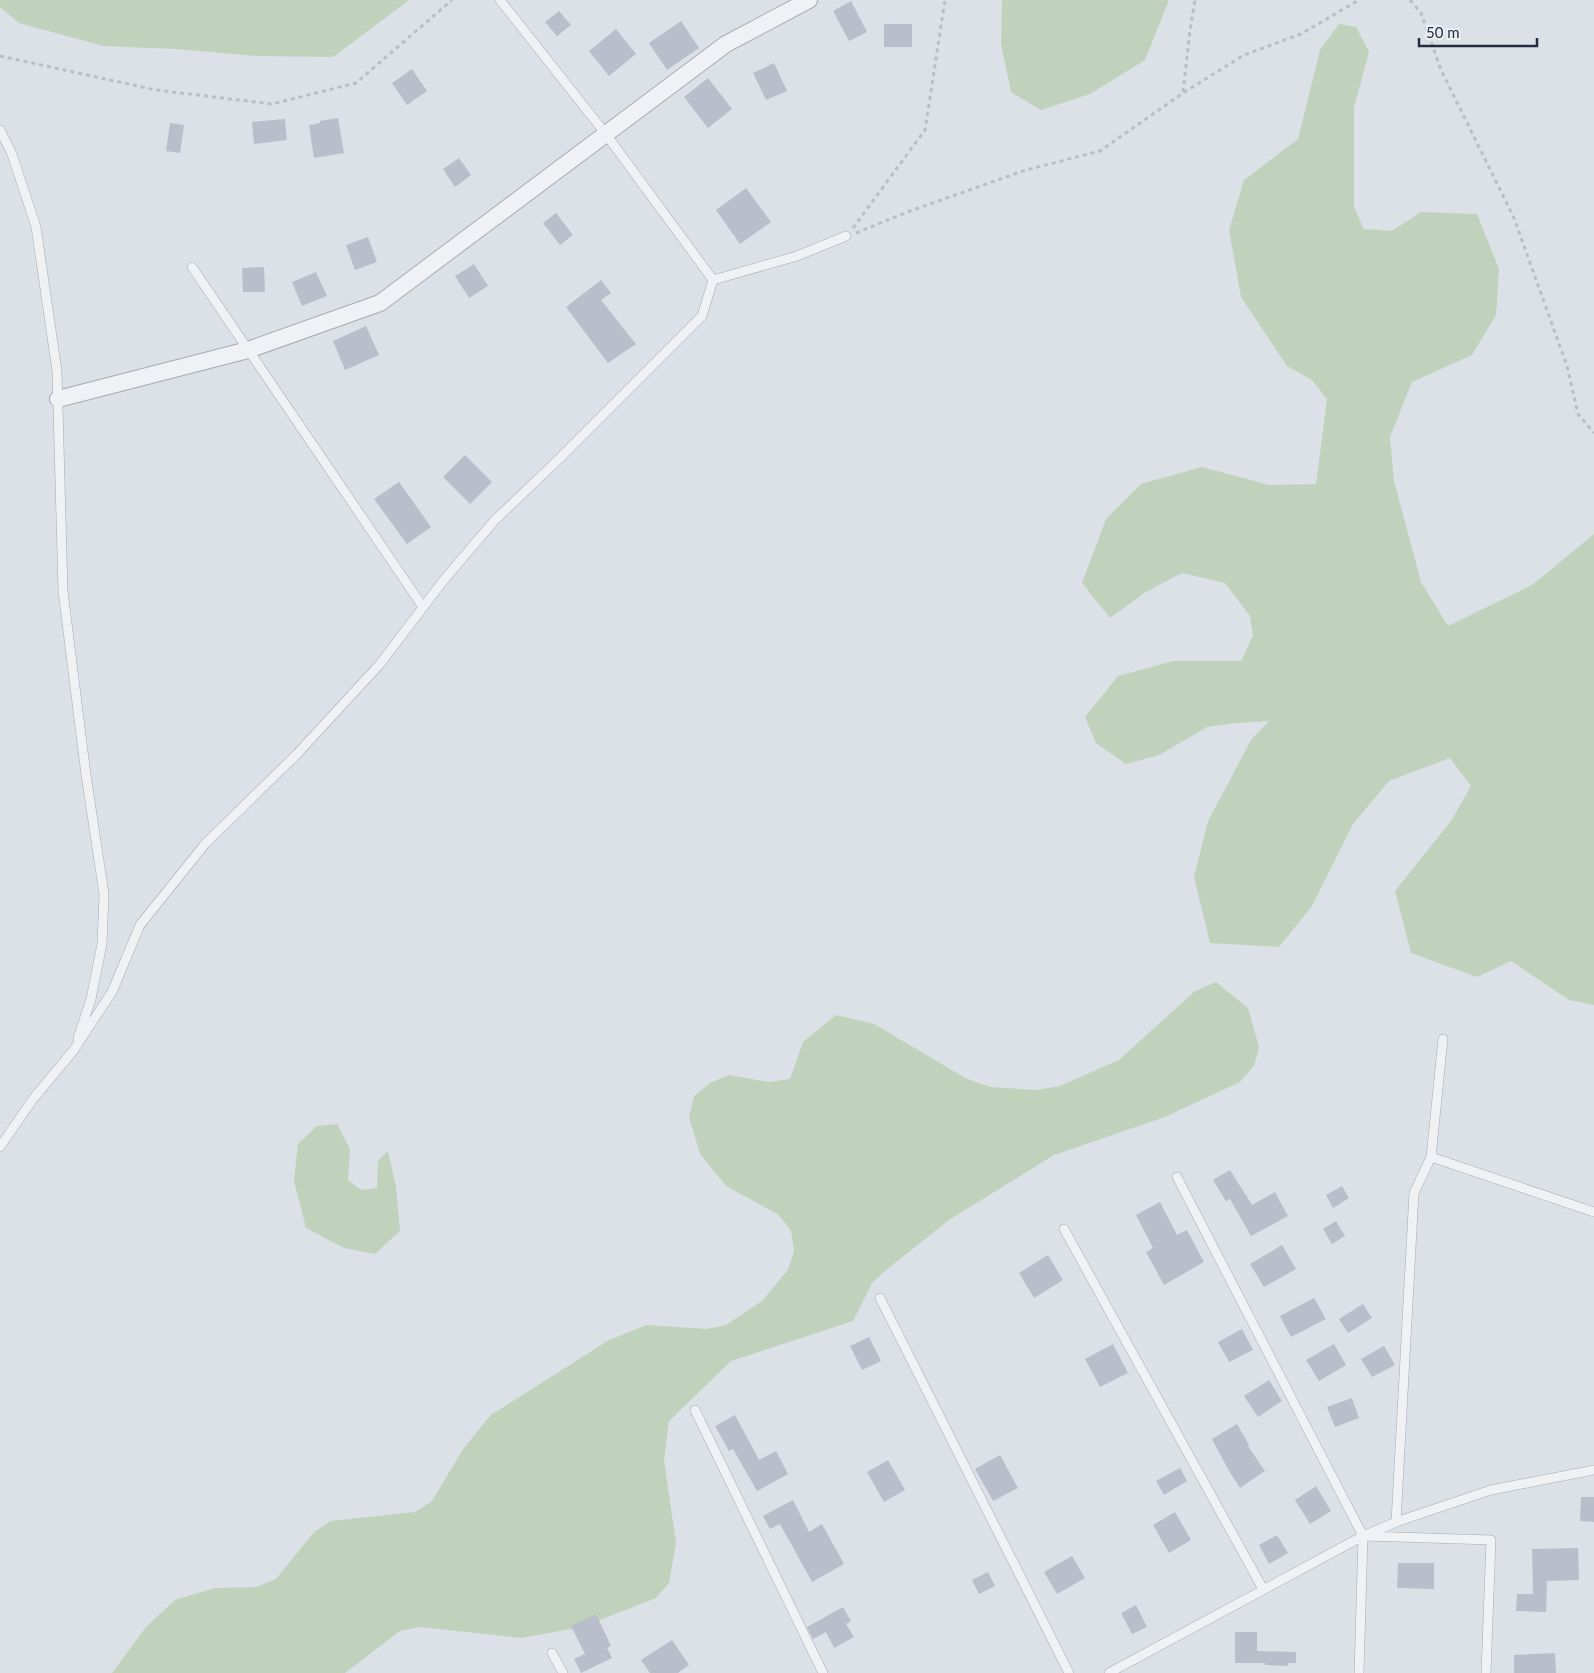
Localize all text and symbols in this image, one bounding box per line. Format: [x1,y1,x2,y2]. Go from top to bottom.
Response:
scale bar [1419,15,1536,47]
text: 50 m [1426,23,1460,41]

